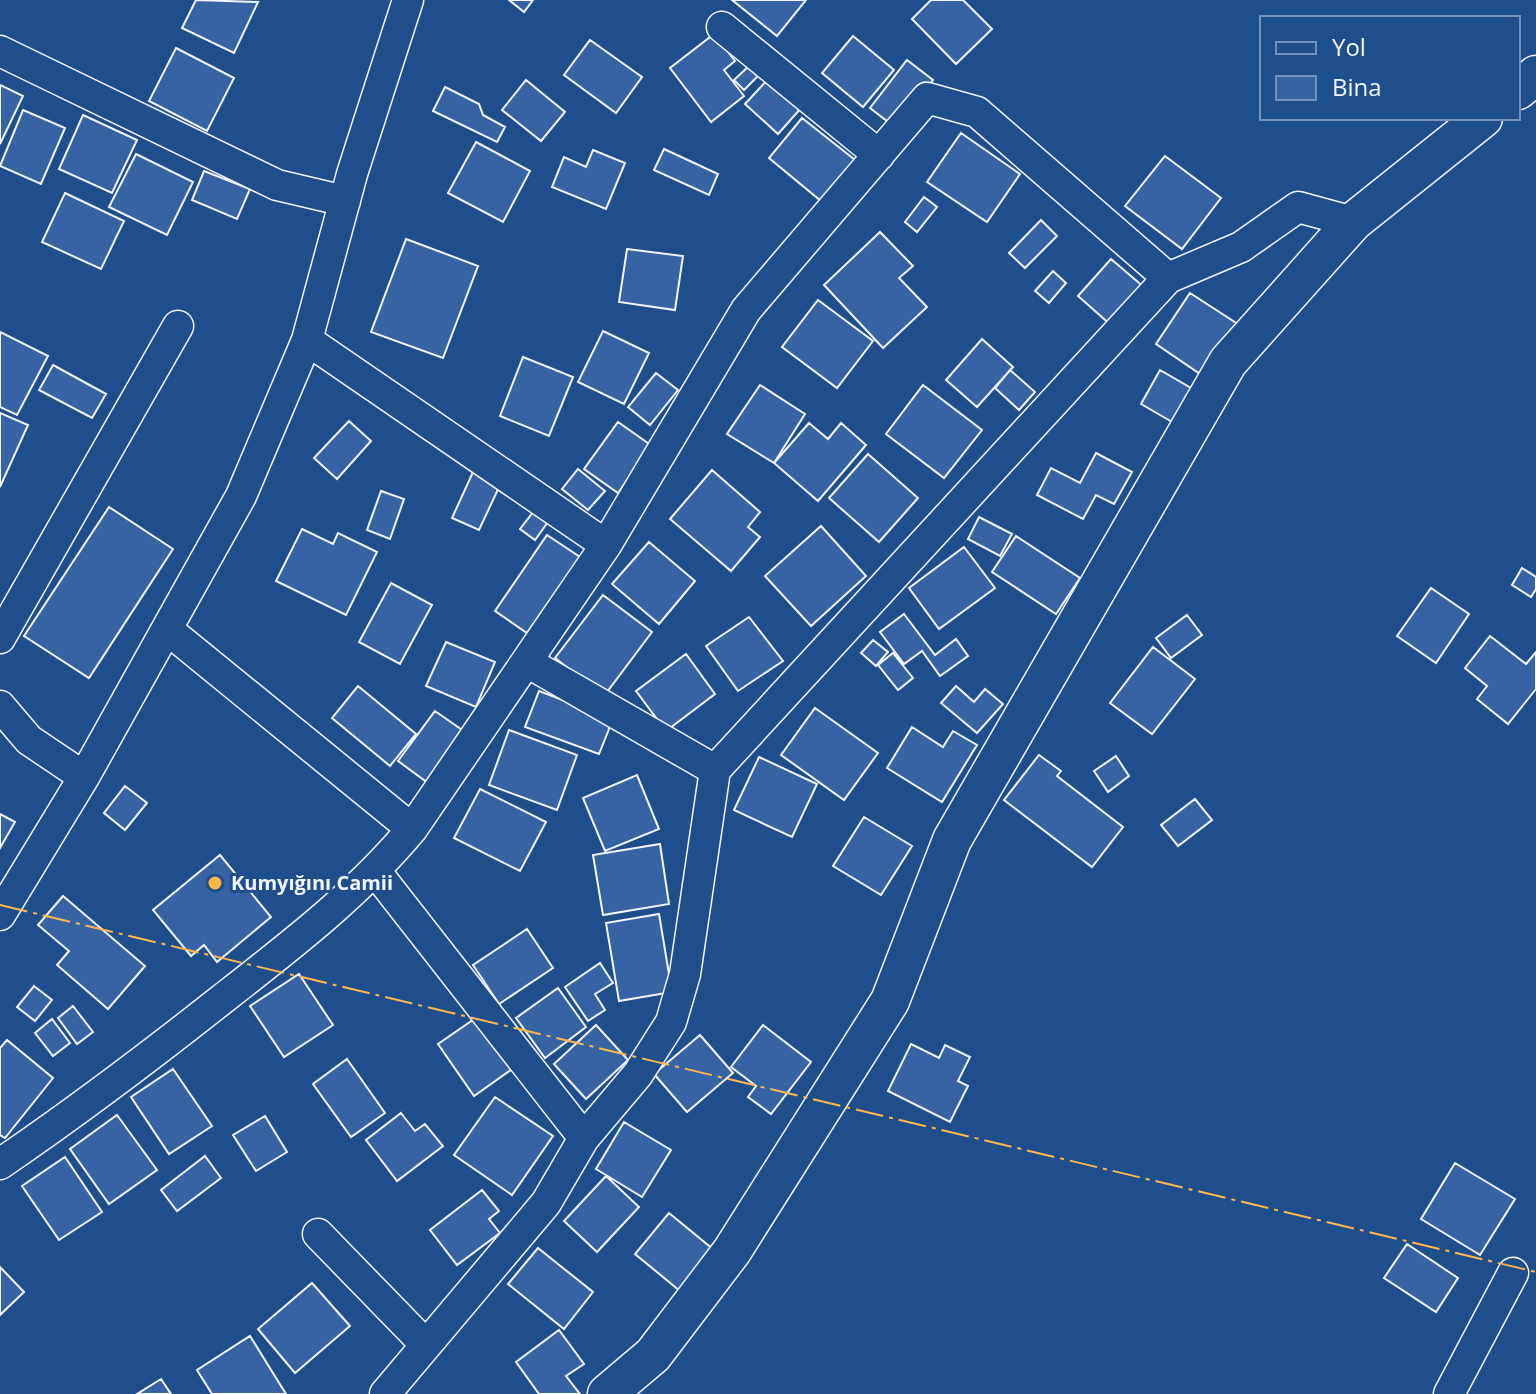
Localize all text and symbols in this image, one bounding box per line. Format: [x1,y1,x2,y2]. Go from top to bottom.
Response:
legend [1260,16,1520,120]
text: Yol [1332,30,1366,63]
text: Bina [1332,70,1382,103]
place label: Kumyığını Camii [231,869,393,896]
marker: Kumyığını Camii [206,874,224,892]

